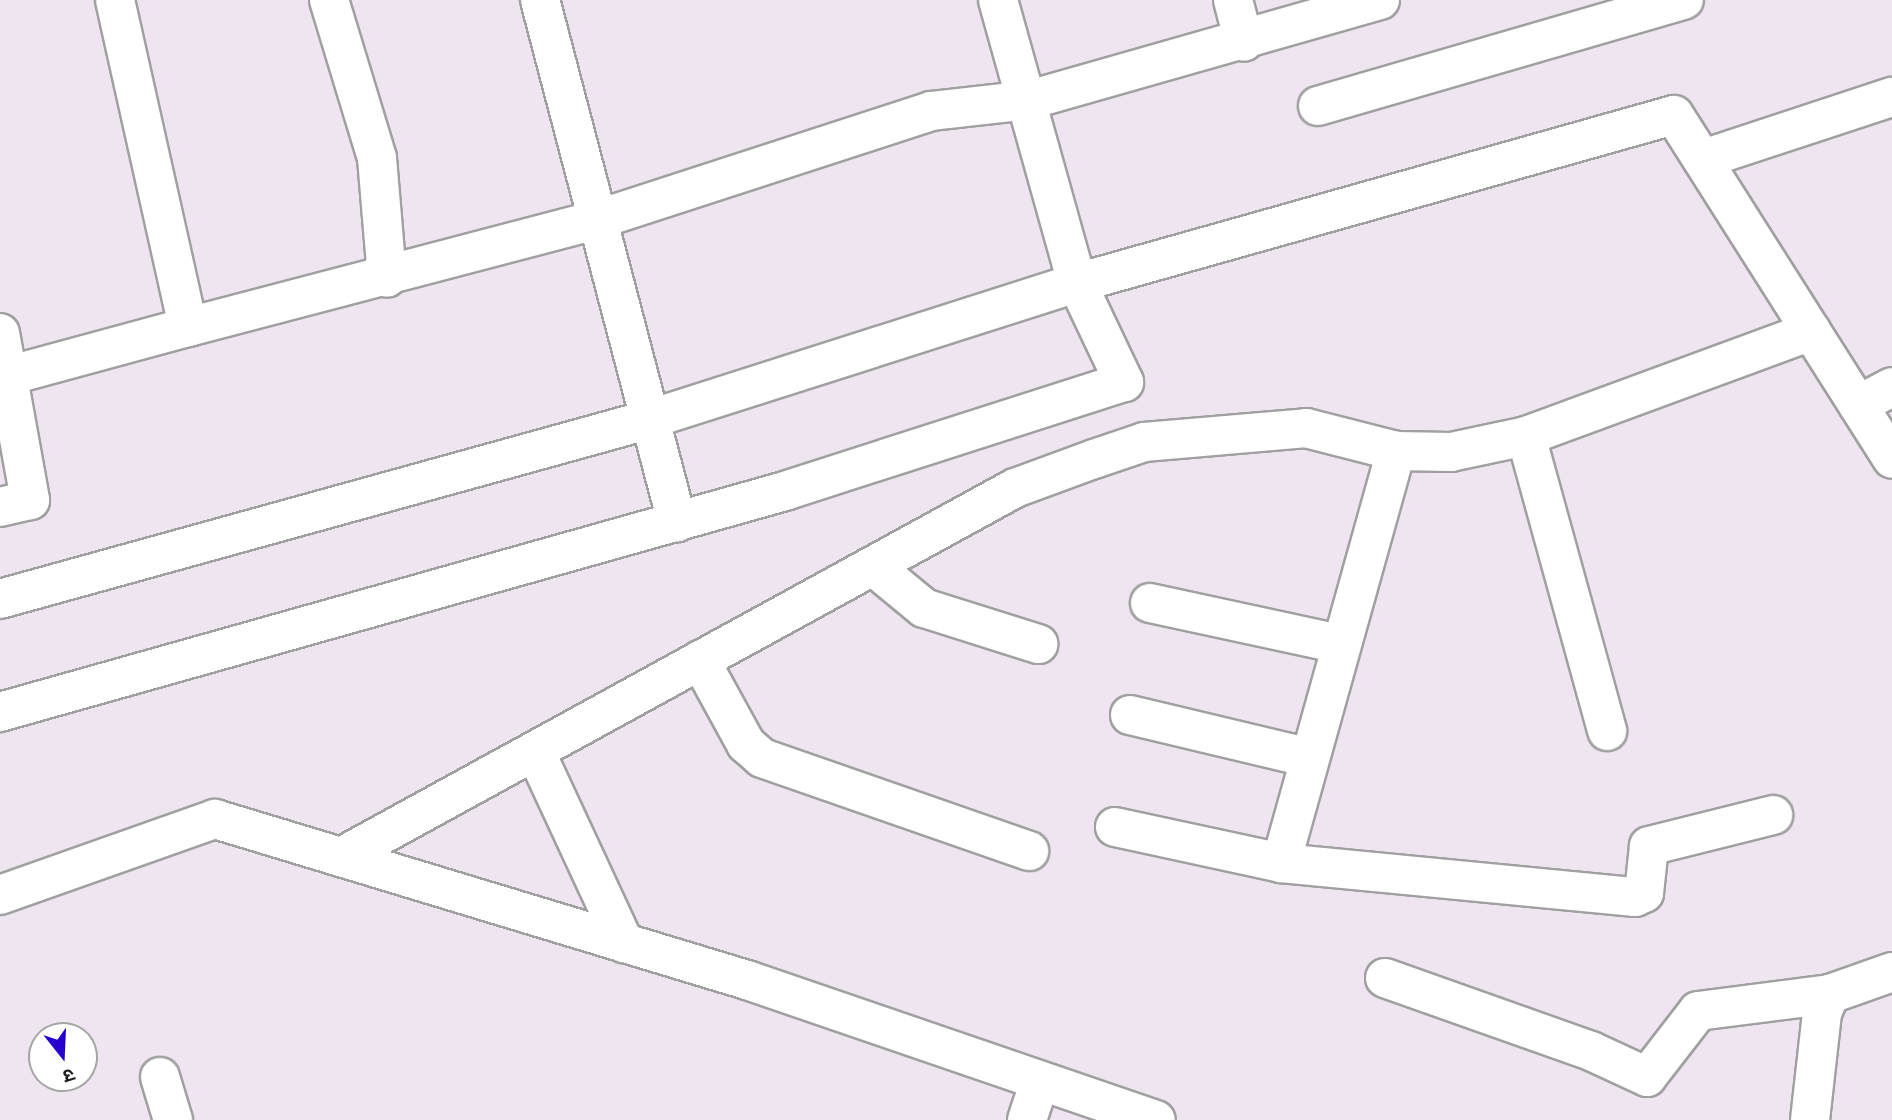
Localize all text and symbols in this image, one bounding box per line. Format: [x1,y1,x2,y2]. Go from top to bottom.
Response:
north arrow [28,1022,98,1092]
text: उ [60,1063,78,1088]

